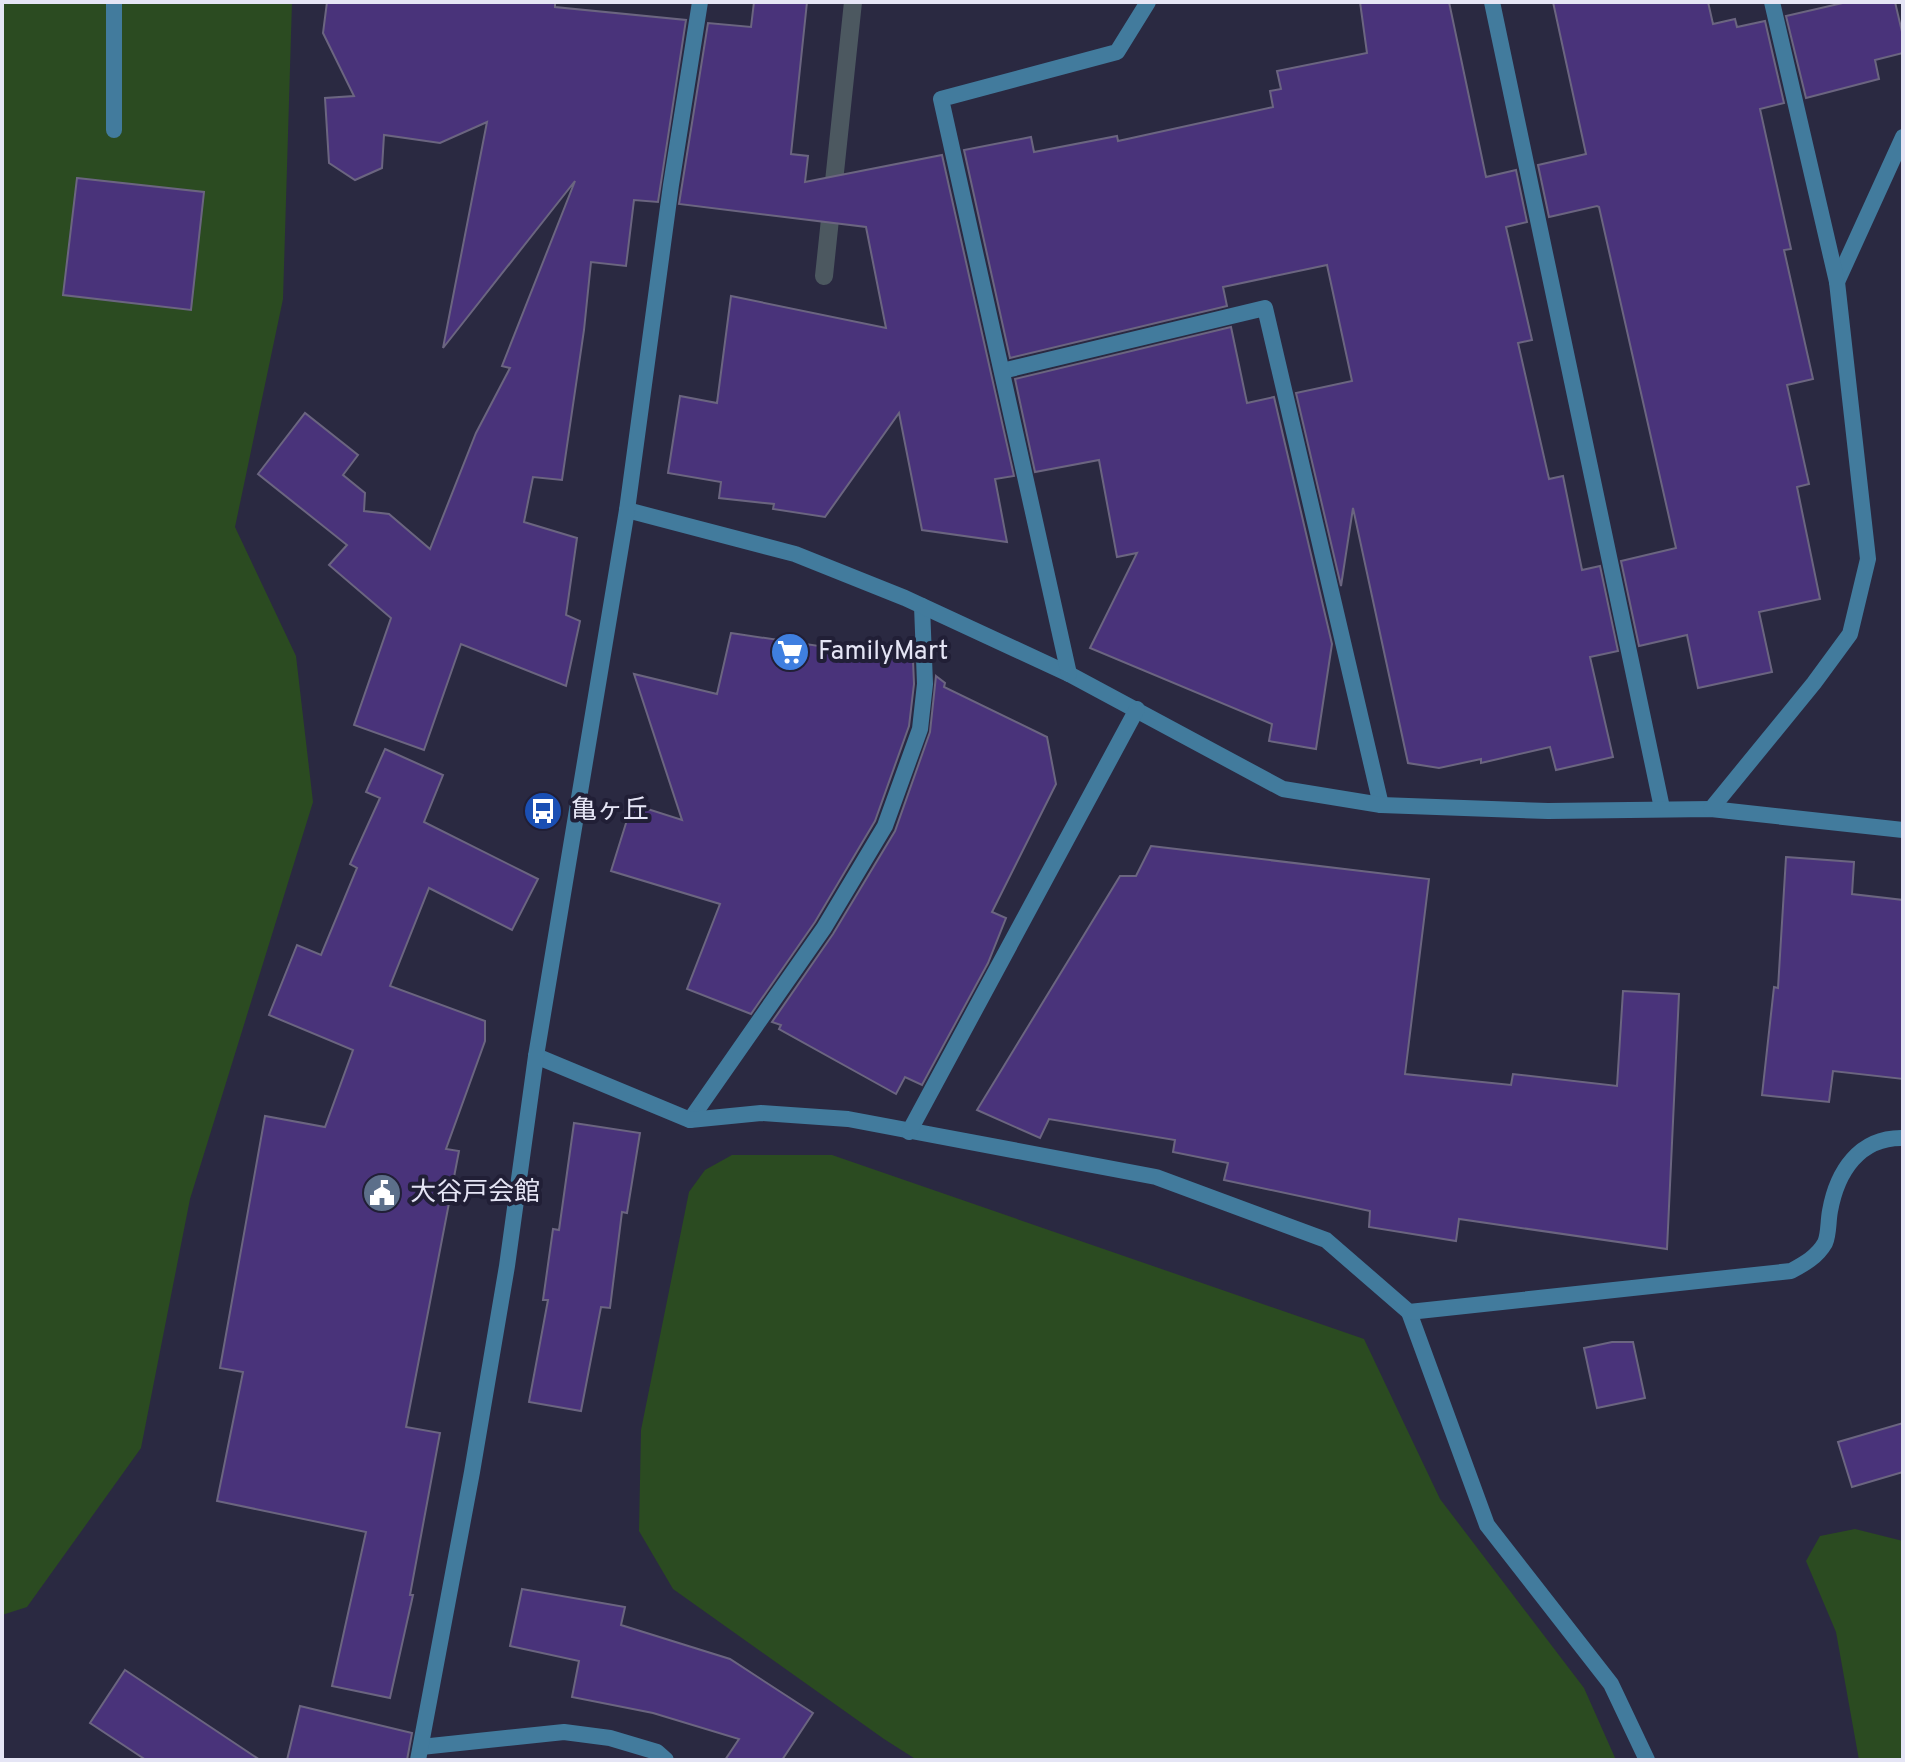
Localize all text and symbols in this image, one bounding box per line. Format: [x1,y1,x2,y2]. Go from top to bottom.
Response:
supermarket icon: FamilyMart [769,631,811,673]
place label: FamilyMart [818,636,948,669]
bus stop icon: 亀ヶ丘 [522,790,564,832]
place label: 亀ヶ丘 [571,795,649,828]
public building icon: 大谷戸会館 [361,1172,403,1214]
place label: 大谷戸会館 [410,1177,540,1210]

